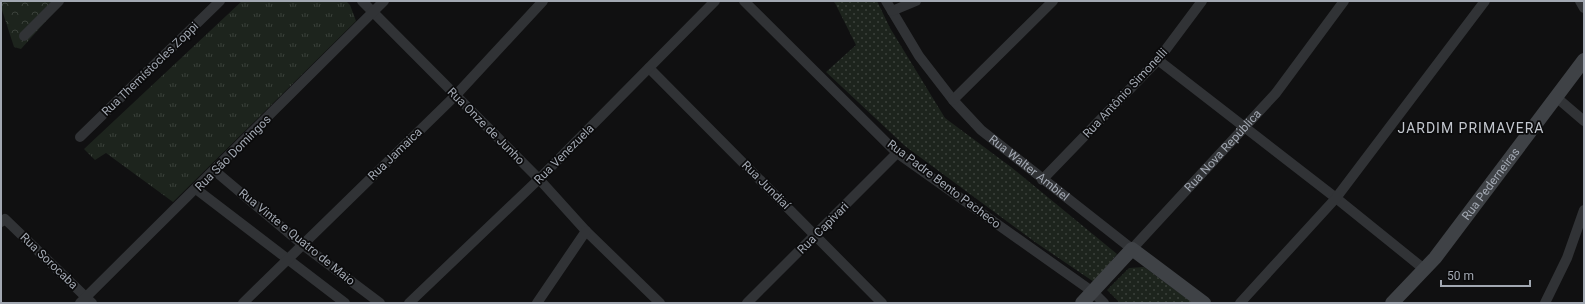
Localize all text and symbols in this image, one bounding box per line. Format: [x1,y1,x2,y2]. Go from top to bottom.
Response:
street label: Rua Themístocles Zoppi [99,19,201,119]
street label: Rua Antônio Simonelli [1080,45,1170,141]
street label: Rua Onze de Junho [445,85,527,167]
street label: Rua Nova República [1182,107,1264,195]
street label: Rua São Domingos [192,112,274,194]
district label: JARDIM PRIMAVERA [1398,120,1544,136]
street label: Rua Venezuela [531,121,597,187]
street label: Rua Jamaica [365,125,425,183]
street label: Rua Walter Ambiel [986,132,1072,204]
street label: Rua Padre Bento Pacheco [885,137,1003,231]
street label: Rua Pederneiras [1459,145,1523,223]
street label: Rua Jundiaí [739,158,794,213]
street label: Rua Vinte e Quatro de Maio [236,186,358,288]
street label: Rua Capivari [794,199,852,257]
street label: Rua Sorocaba [17,230,81,292]
scale bar [1441,262,1530,288]
text: 50 m [1447,269,1474,283]

